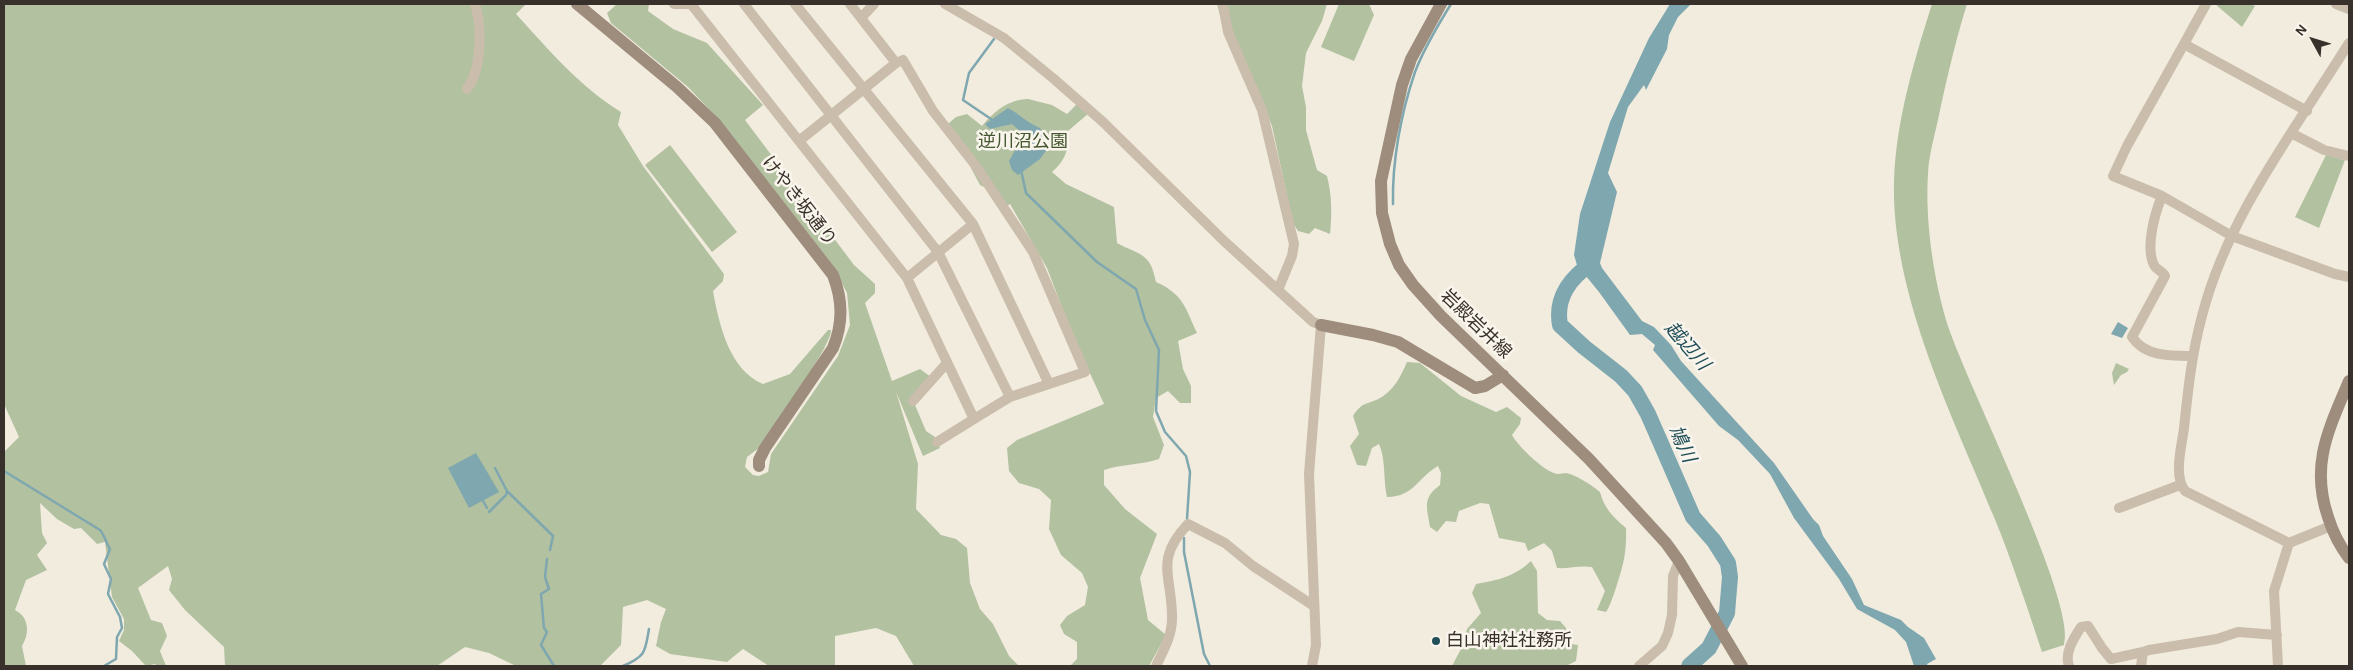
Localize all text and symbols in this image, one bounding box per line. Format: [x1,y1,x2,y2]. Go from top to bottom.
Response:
north arrow [2288,15,2338,65]
text: N [2293,22,2310,39]
park label: 逆川沼公園 [978,131,1068,153]
street label: けやき坂通り [757,152,841,250]
street label: 岩殿岩井線 [1436,285,1516,363]
water label: 越辺川 [1660,317,1714,375]
water label: 鳩川 [1664,422,1700,466]
place label: 白山神社社務所 [1446,630,1572,652]
marker: 白山神社社務所 [1430,635,1442,647]

